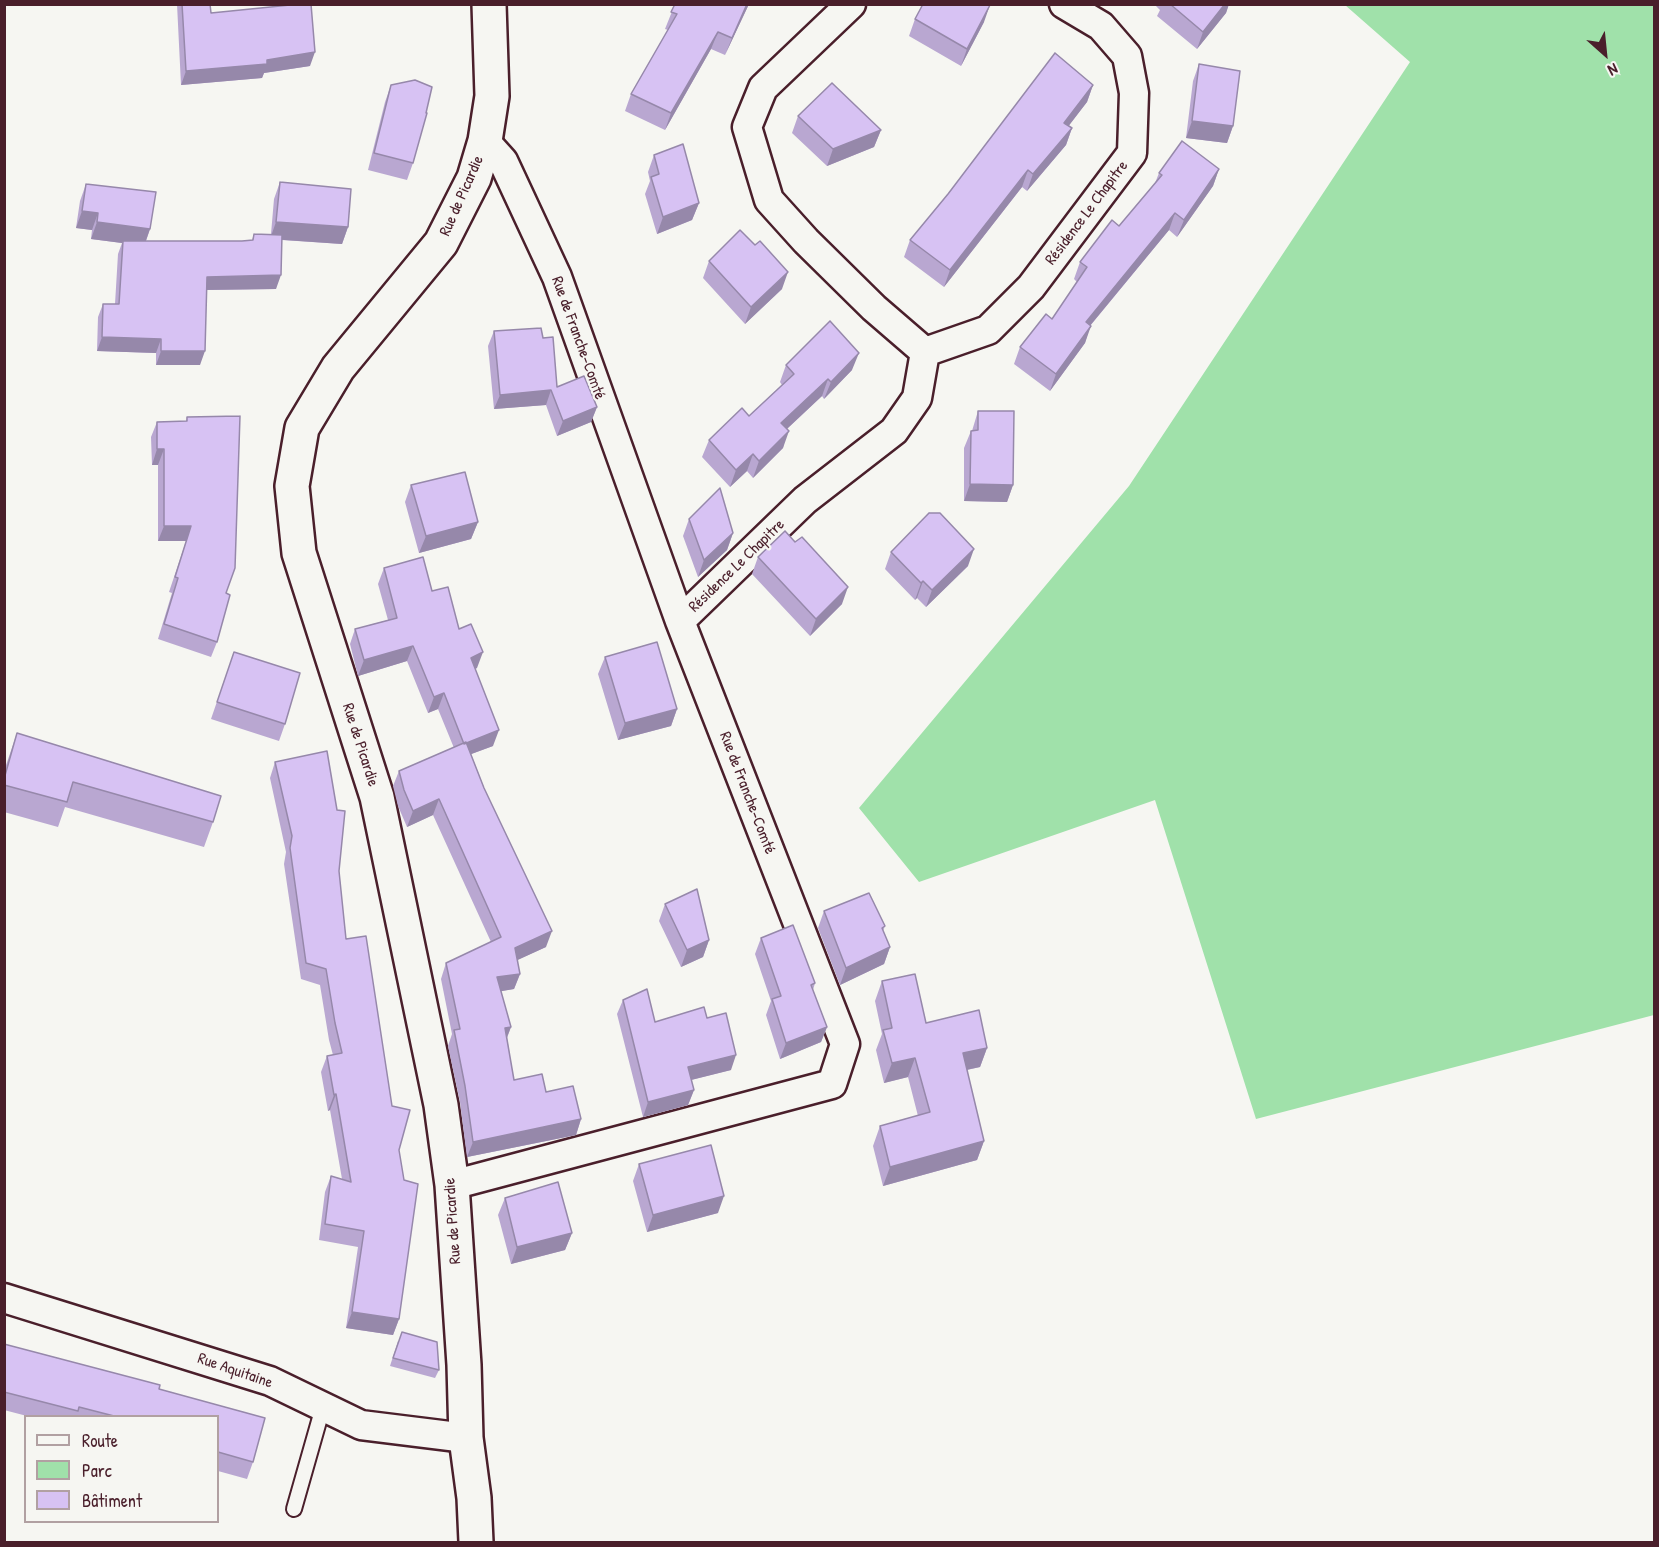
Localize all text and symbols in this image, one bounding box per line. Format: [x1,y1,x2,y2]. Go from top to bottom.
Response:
north arrow [1575,24,1635,84]
text: N [1604,58,1622,82]
street label: Rue de Picardie [436,153,488,239]
street label: Résidence Le Chapitre [1042,157,1132,269]
street label: Rue de Franche-Comté [547,274,609,402]
street label: Résidence Le Chapitre [685,515,789,617]
street label: Rue de Picardie [338,701,382,789]
street label: Rue de Franche-Comté [715,729,779,857]
street label: Rue de Picardie [440,1177,466,1265]
street label: Rue Aquitaine [195,1349,275,1393]
legend [24,1415,219,1523]
text: Route [82,1428,118,1453]
text: Parc [82,1458,112,1483]
text: Bâtiment [82,1488,142,1513]

